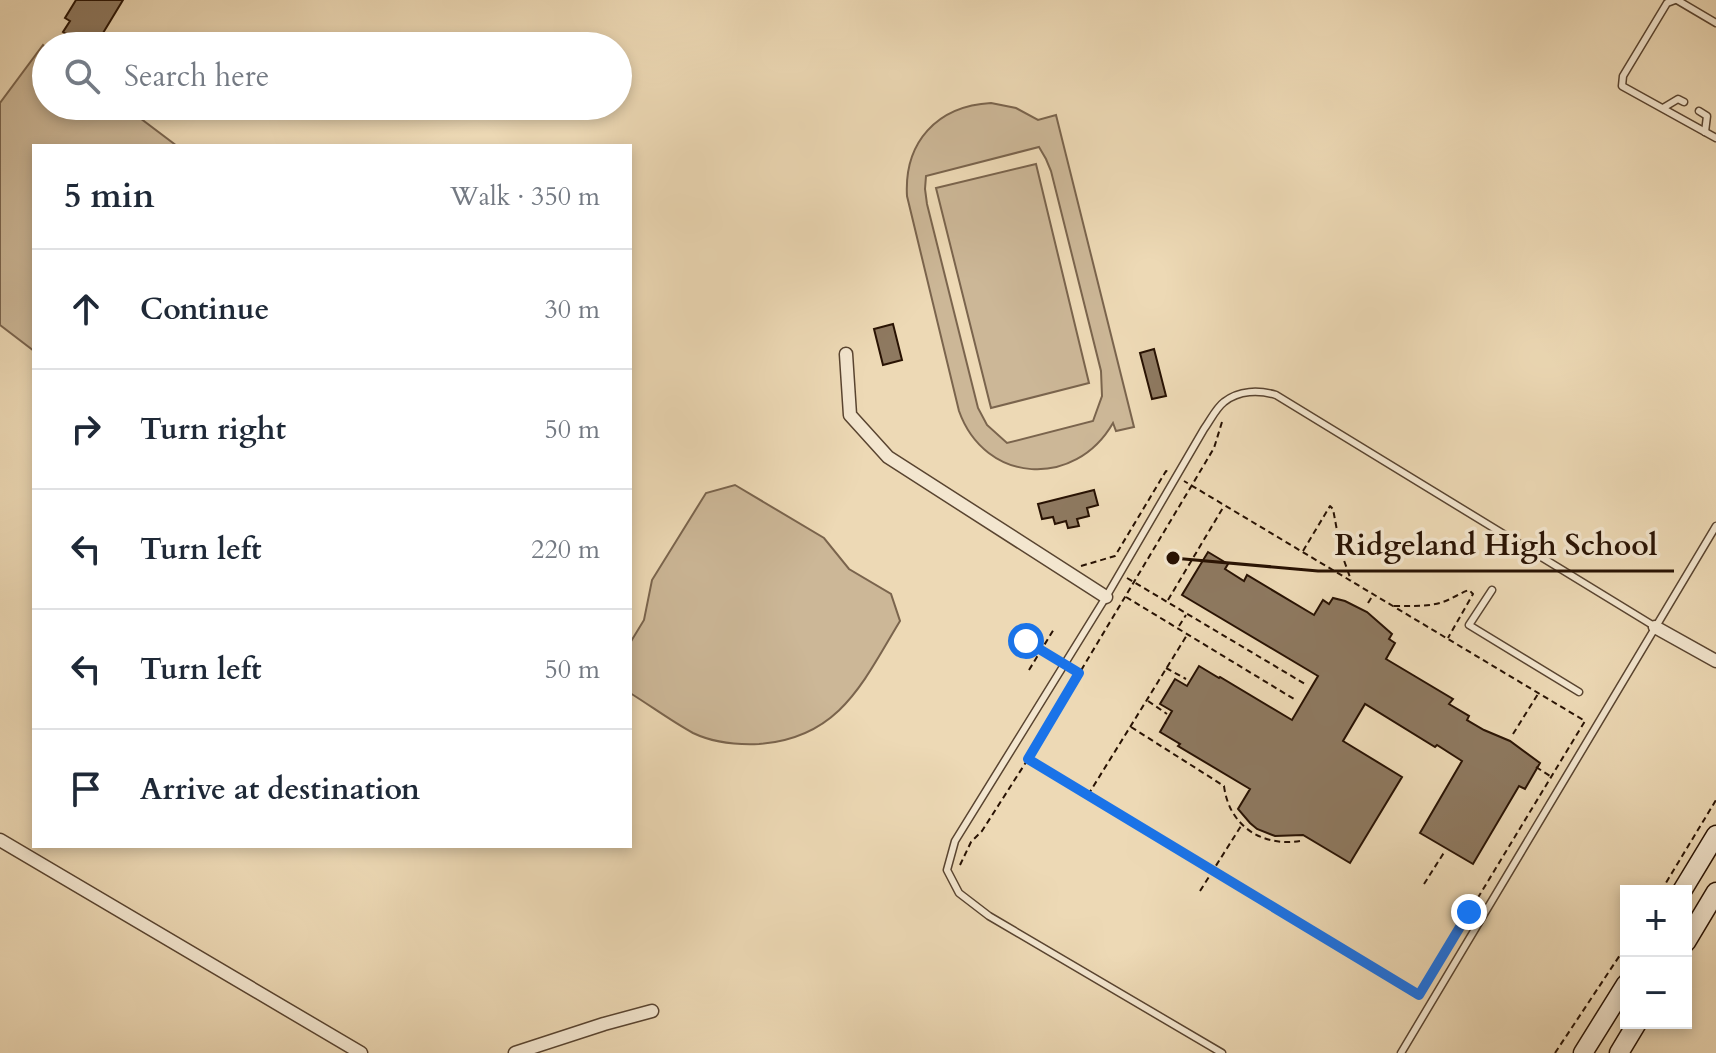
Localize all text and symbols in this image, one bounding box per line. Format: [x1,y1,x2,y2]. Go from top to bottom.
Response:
search box [32,32,632,120]
icon: search [60,54,104,98]
text: Search here [124,56,269,97]
text: 5 min [64,173,155,219]
text: Walk · 350 m [450,179,600,214]
icon: ahead [64,287,108,331]
text: Continue [140,289,269,330]
text: 30 m [544,292,600,327]
icon: right [64,407,108,451]
text: Turn right [140,409,286,450]
text: 50 m [544,412,600,447]
callout: Ridgeland High School [1318,517,1674,571]
text: Ridgeland High School [1334,525,1658,566]
icon: left [64,527,108,571]
text: Turn left [140,529,262,570]
text: 220 m [531,532,600,567]
route start [1008,623,1044,659]
icon: left [64,647,108,691]
text: Turn left [140,649,262,690]
text: 50 m [544,652,600,687]
icon: arrive [64,767,108,811]
text: Arrive at destination [140,769,420,810]
map controls [1620,885,1692,1029]
button: + [1620,885,1692,957]
route end [1451,894,1487,930]
button: − [1620,957,1692,1029]

